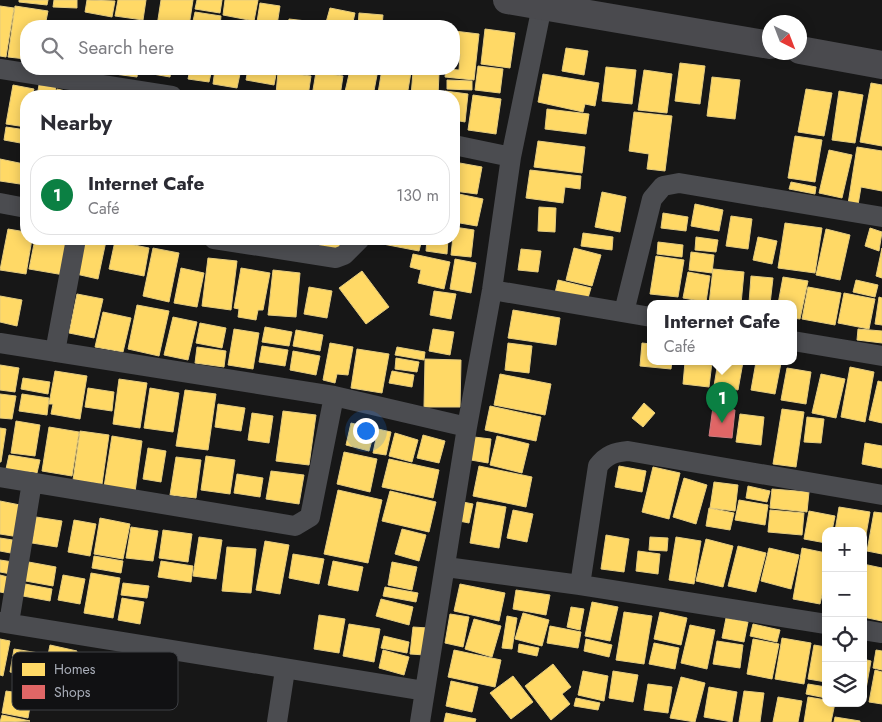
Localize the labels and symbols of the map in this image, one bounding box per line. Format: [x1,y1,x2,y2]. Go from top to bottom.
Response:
north arrow [762,15,807,60]
pin: 1 [706,382,738,423]
your location [353,418,379,444]
legend [12,652,178,710]
text: Homes [54,659,96,679]
text: Shops [54,682,91,702]

